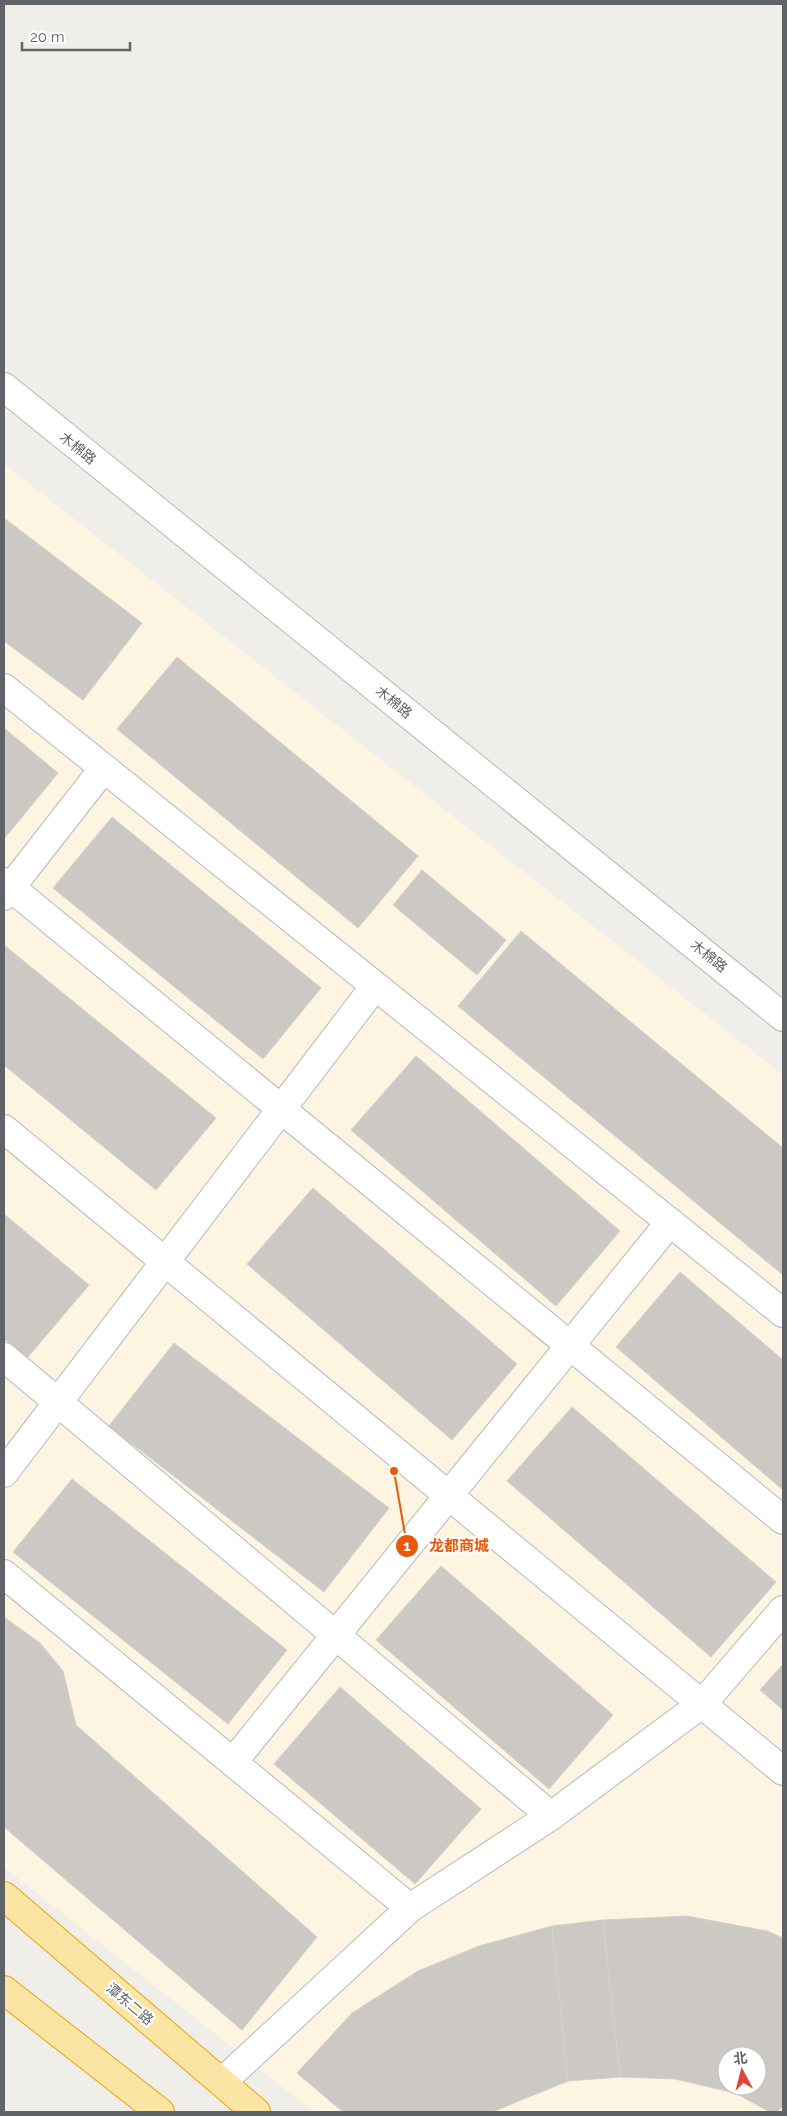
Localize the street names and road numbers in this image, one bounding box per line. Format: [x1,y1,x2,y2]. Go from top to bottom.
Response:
street label: 木棉路 [57,429,99,467]
street label: 木棉路 [373,683,415,721]
street label: 木棉路 [688,937,730,975]
street label: 潭东二路 [103,1980,157,2028]

